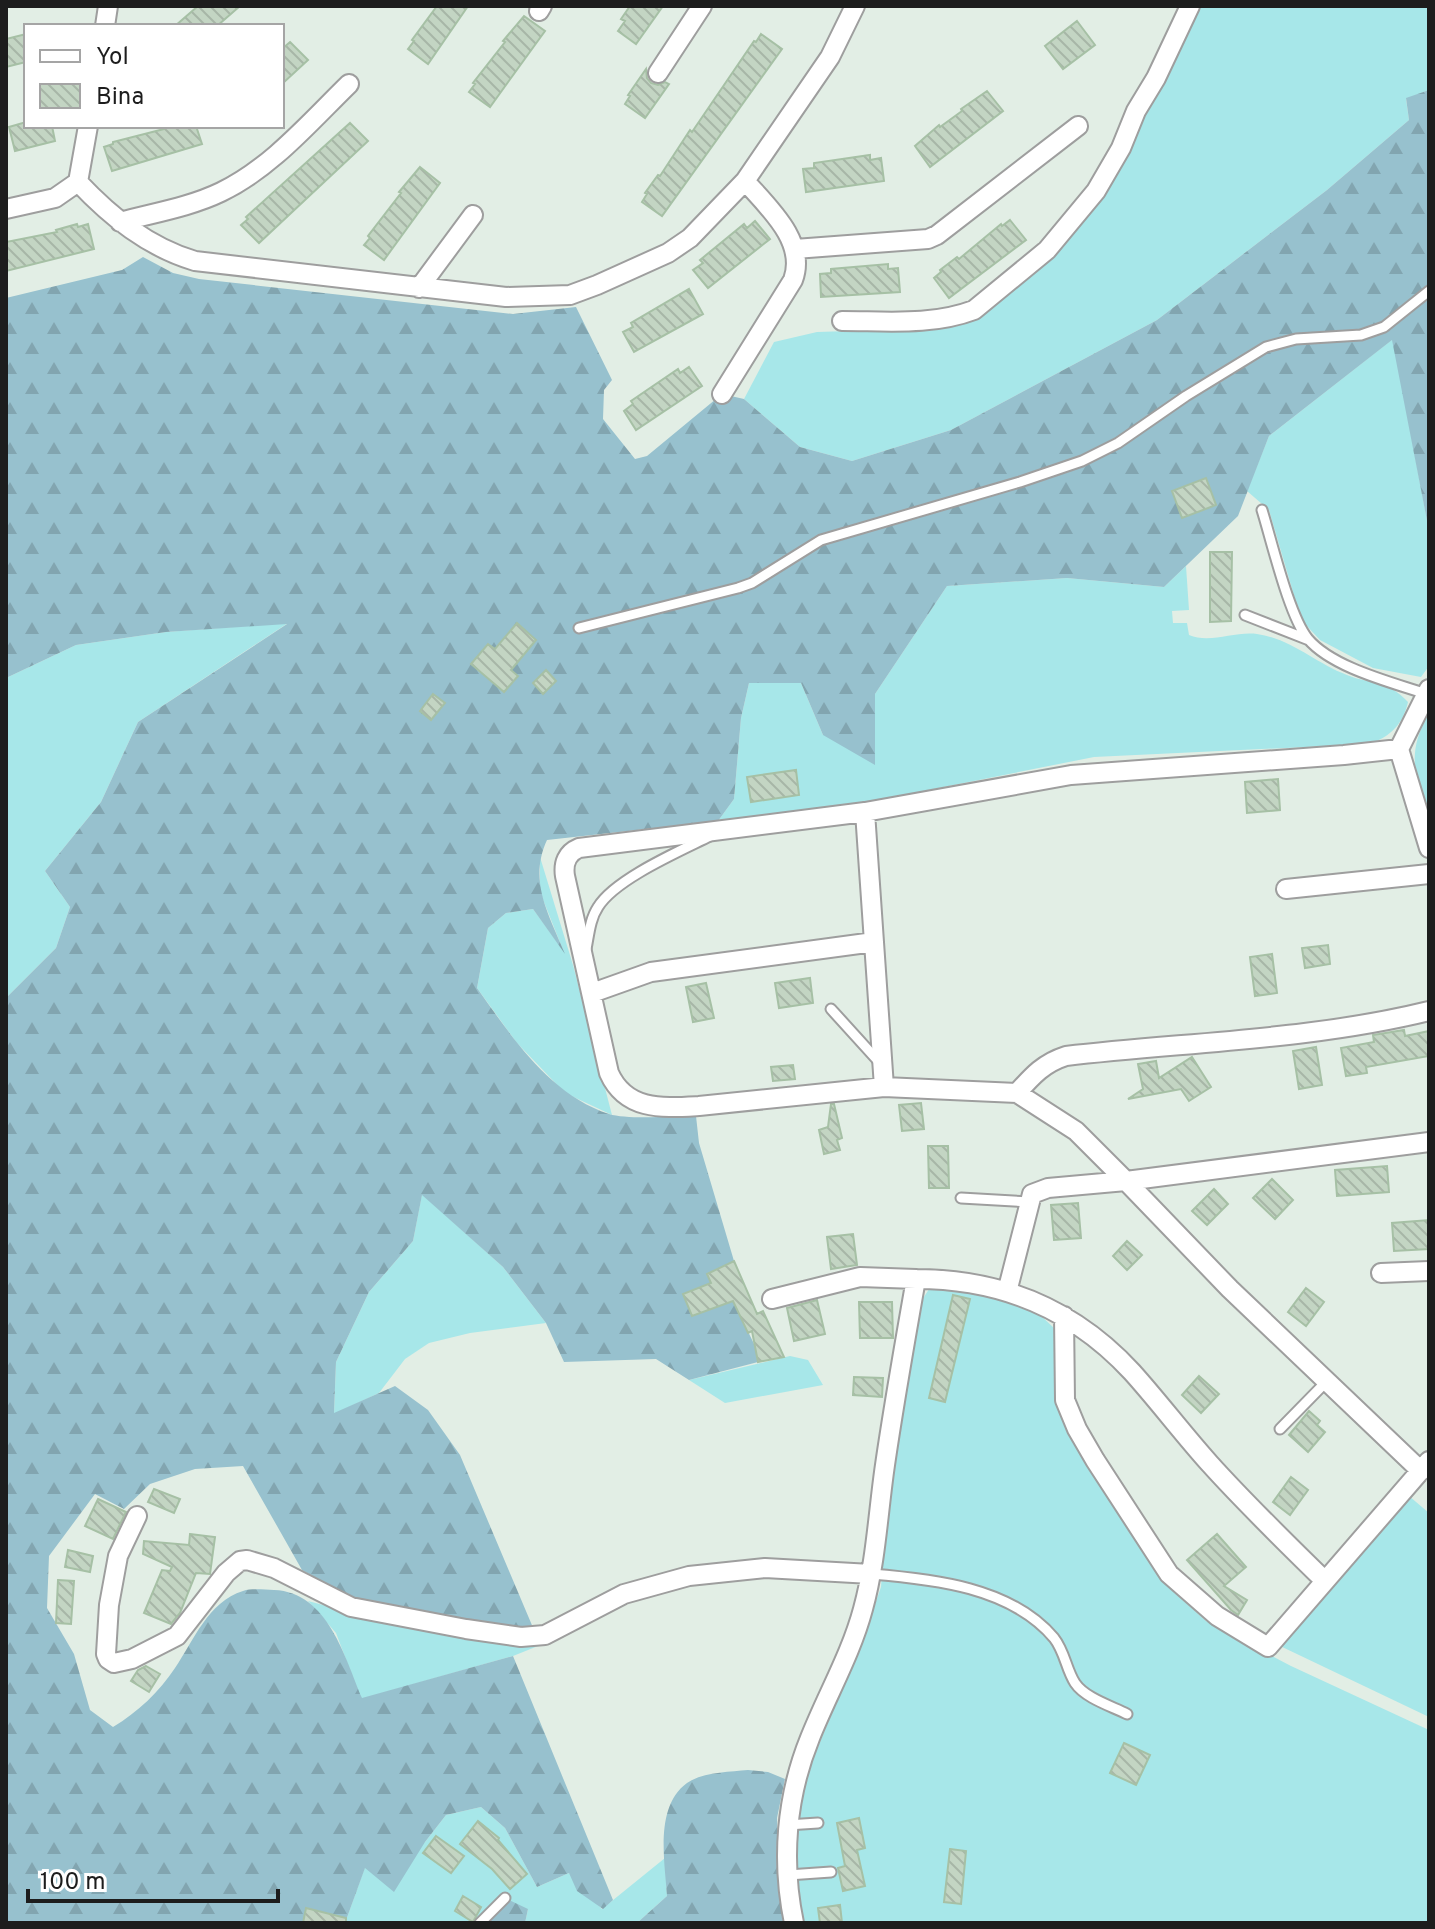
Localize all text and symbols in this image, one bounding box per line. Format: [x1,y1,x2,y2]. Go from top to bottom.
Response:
legend [24,24,284,128]
text: Yol [96,43,129,73]
text: Bina [96,83,144,113]
scale bar [28,1853,278,1903]
text: 100 m [40,1868,106,1898]

